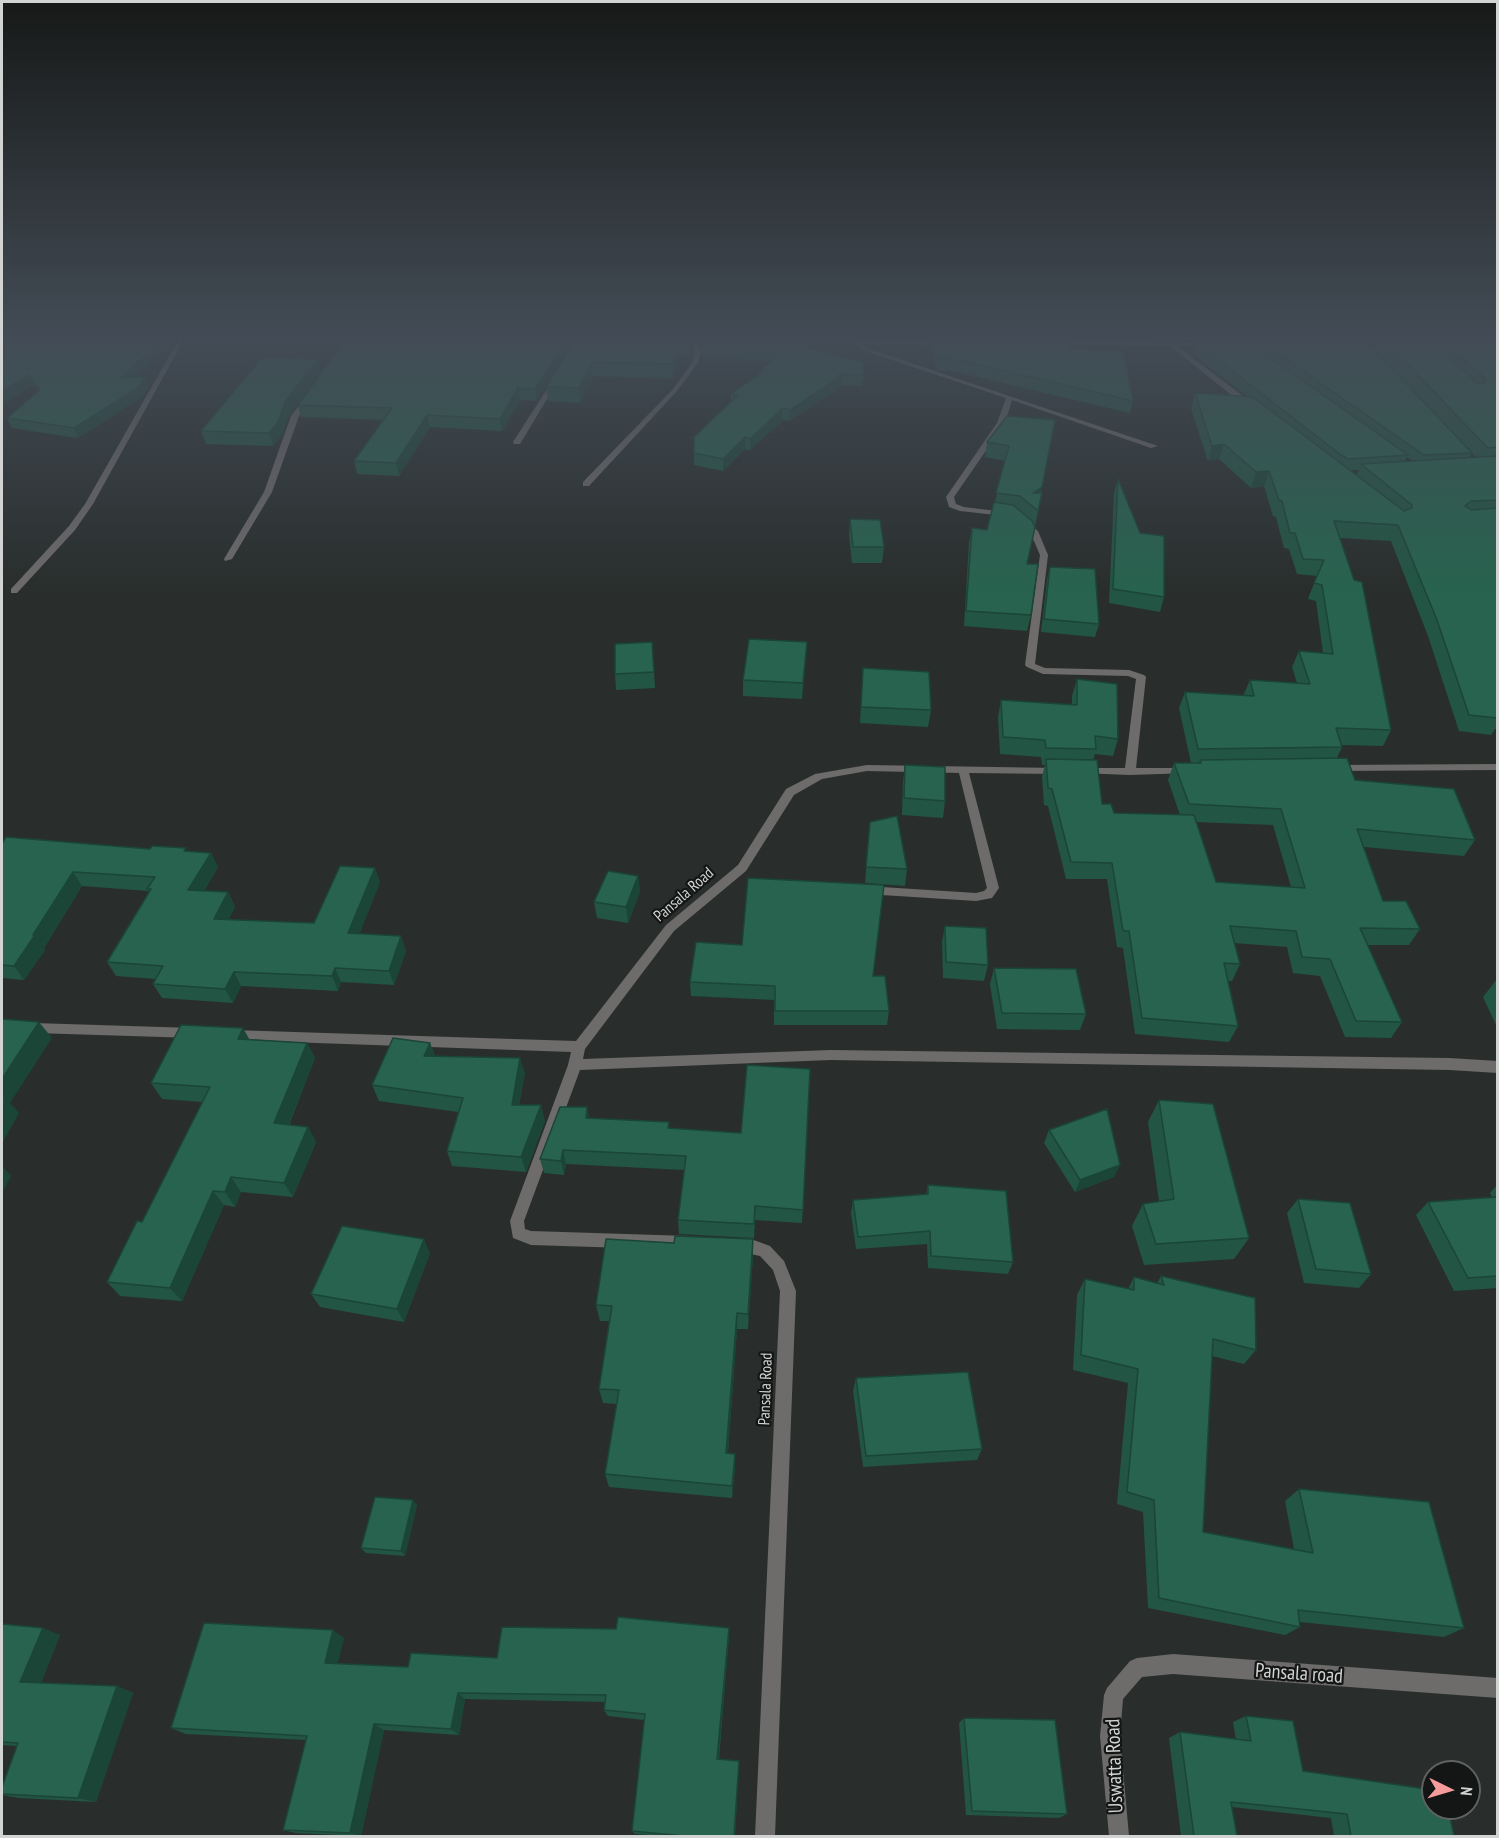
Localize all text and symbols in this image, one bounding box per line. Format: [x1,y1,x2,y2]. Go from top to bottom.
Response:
street label: Pansala Road [650,864,718,926]
street label: Pansala Road [755,1352,777,1426]
street label: Pansala road [1254,1659,1344,1689]
street label: Uswatta Road [1101,1718,1129,1814]
north arrow [1421,1760,1481,1820]
text: N [1457,1786,1477,1797]

